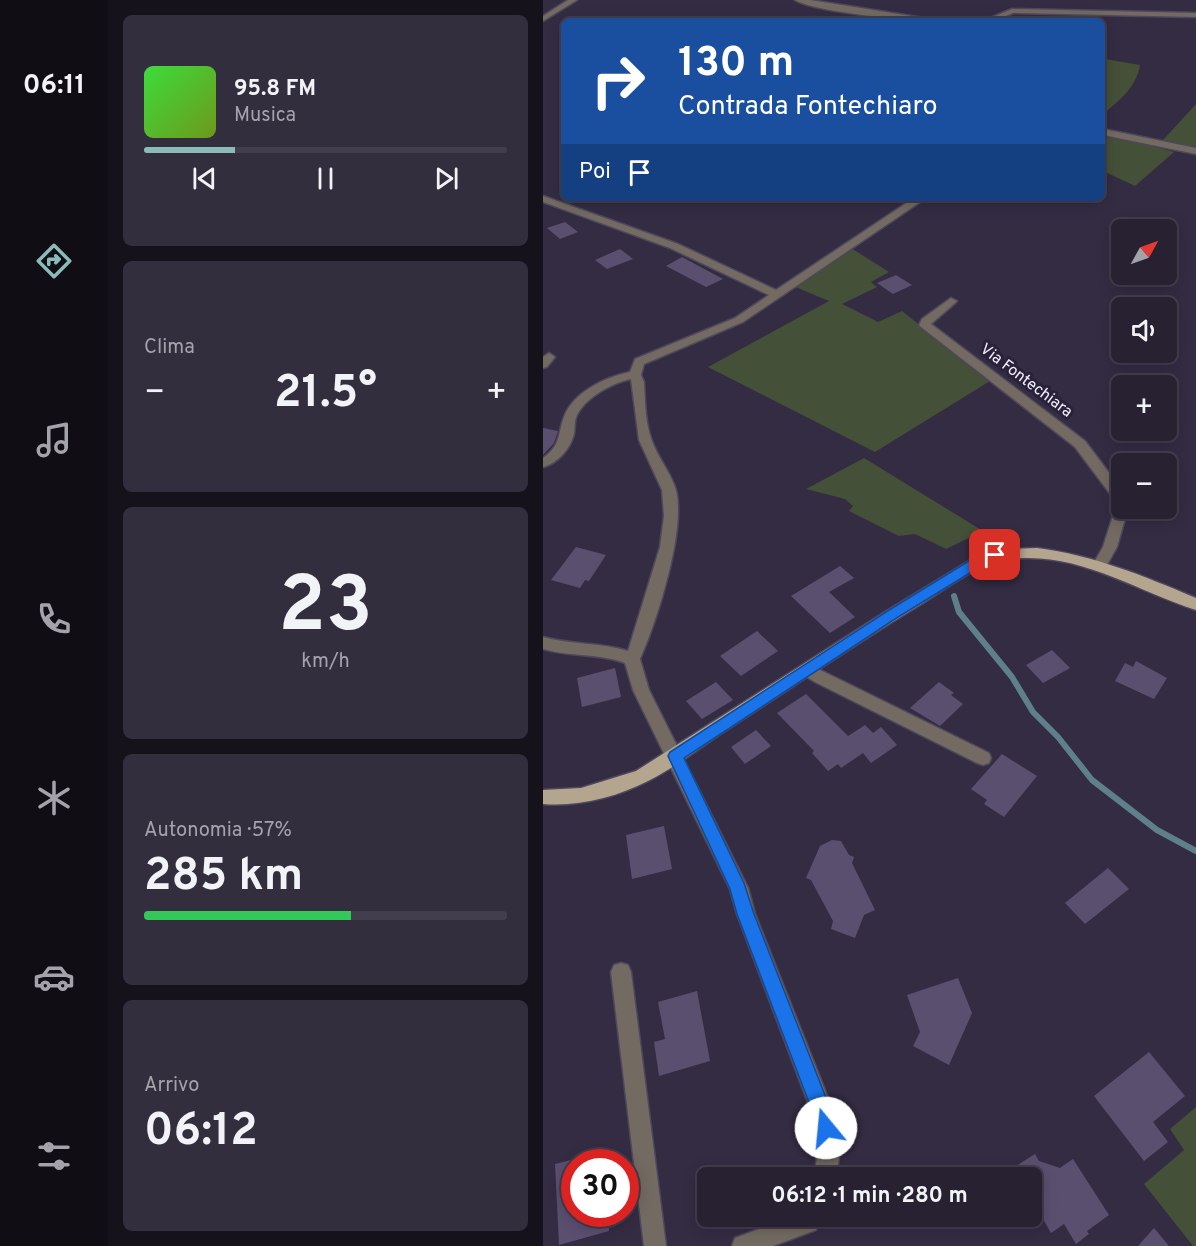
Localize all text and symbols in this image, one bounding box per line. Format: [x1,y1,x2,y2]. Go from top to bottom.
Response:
text: 130 m [678,38,794,91]
icon: right [579,42,657,120]
text: 06:11 [23,69,85,103]
text: 95.8 FM [234,76,316,103]
text: Contrada Fontechiaro [678,90,937,124]
text: Musica [234,103,296,129]
icon: arrive [623,156,656,189]
text: Poi [579,159,611,186]
icon: previous [188,162,221,195]
icon: pause [309,162,342,195]
icon: next [430,162,463,195]
north arrow [1111,219,1177,285]
map controls [1111,219,1177,519]
icon: directions [33,240,75,282]
button: sound [1111,297,1177,363]
text: Clima [144,335,195,361]
street label: Via Fontechiara [976,340,1076,422]
text: 21.5° [274,366,377,423]
text: − [144,373,165,415]
text: + [486,373,507,415]
button: + [1111,375,1177,441]
icon: music [33,419,75,461]
button: − [1111,453,1177,519]
pin [969,529,1020,580]
icon: arrive [978,538,1011,571]
text: 23 [278,560,373,659]
icon: phone [33,598,75,640]
text: km/h [301,649,350,675]
icon: climate [33,777,75,819]
text: Autonomia · 57% [144,818,292,844]
text: 285 km [144,849,303,906]
icon: car [33,956,75,998]
text: Arrivo [144,1073,199,1099]
position arrow [794,1096,858,1160]
text: 06:12 [144,1104,258,1161]
icon: filters [33,1135,75,1177]
speed limit sign: 30 [561,1149,639,1227]
text: 06:12 · 1 min · 280 m [771,1183,968,1210]

